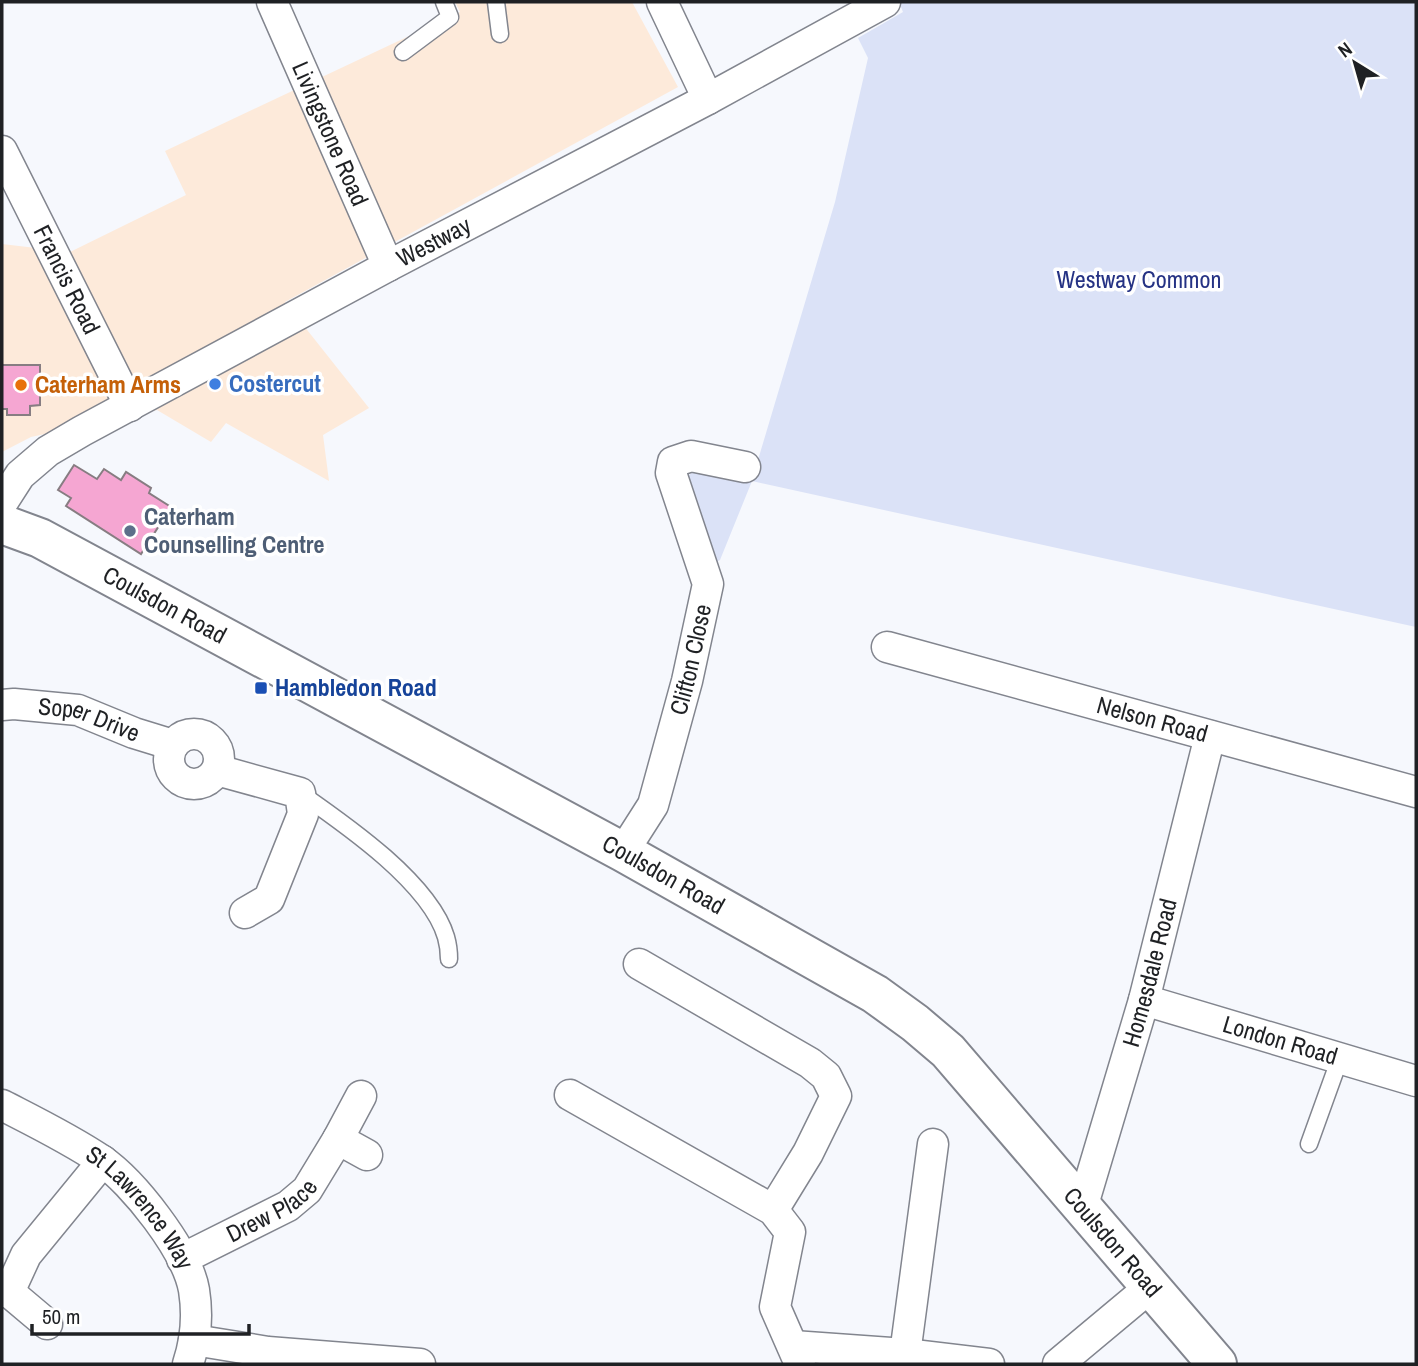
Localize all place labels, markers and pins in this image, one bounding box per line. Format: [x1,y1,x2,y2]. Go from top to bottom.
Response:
place label: Costercut [229,367,321,399]
place label: Caterham Arms [35,368,181,400]
marker: Costercut [207,376,223,392]
marker: Caterham Arms [13,377,29,393]
place label: Caterham Counselling Centre [144,500,324,560]
marker: Caterham Counselling Centre [122,523,138,539]
place label: Hambledon Road [275,671,437,703]
marker: Hambledon Road [253,680,269,696]

